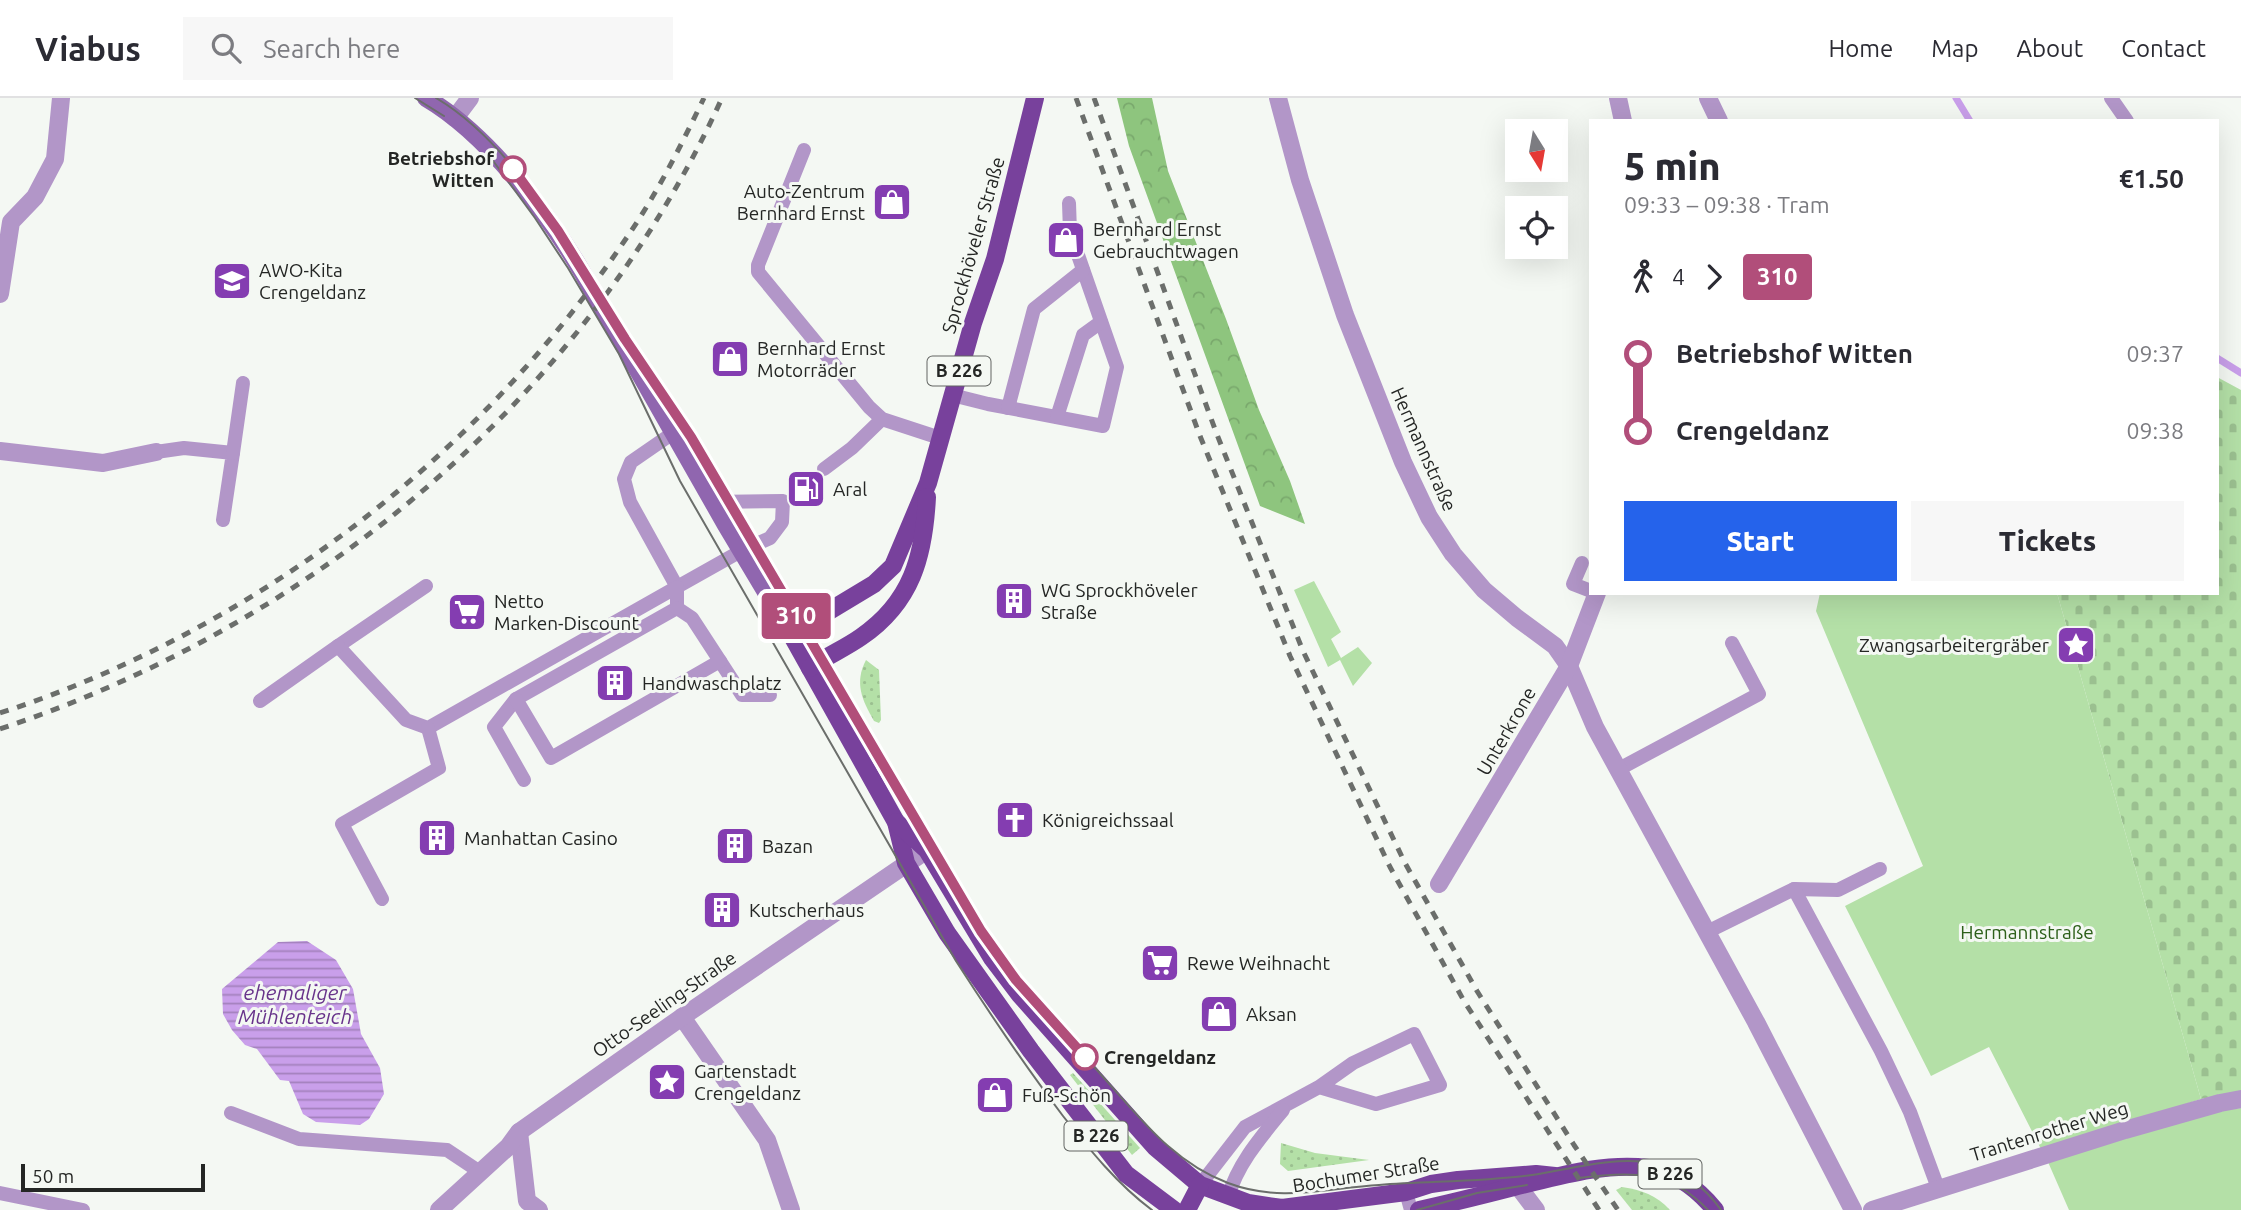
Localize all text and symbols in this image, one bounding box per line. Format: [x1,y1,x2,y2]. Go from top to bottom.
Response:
search box [183,17,673,80]
icon: search [207,29,245,67]
text: Viabus [35,30,141,67]
text: Search here [263,34,400,63]
text: Home [1828,35,1893,62]
text: Map [1931,35,1978,62]
text: About [2016,35,2083,62]
text: Contact [2121,35,2206,62]
north arrow [1505,119,1568,182]
map controls [1505,119,1568,259]
text: 5 min [1624,145,1721,187]
place label: Betriebshof Witten [388,147,494,191]
street label: Sprockhöveler Straße [937,154,1009,336]
marker: Betriebshof Witten [500,156,526,182]
text: €1.50 [2119,164,2184,193]
place label: Auto-Zentrum Bernhard Ernst [737,180,866,224]
shop icon: Auto-Zentrum Bernhard Ernst [871,181,913,223]
text: 09:33 – 09:38 · Tram [1624,192,1830,217]
button: locate [1505,196,1568,259]
place label: Bernhard Ernst Gebrauchtwagen [1093,218,1239,262]
shop icon: Bernhard Ernst Gebrauchtwagen [1045,219,1087,261]
icon: walk [1624,258,1662,296]
icon: forward [1695,258,1733,296]
place label: AWO-Kita Crengeldanz [259,259,366,303]
school or university icon: AWO-Kita Crengeldanz [211,260,253,302]
text: 310 [1757,263,1798,290]
text: 4 [1672,264,1685,289]
place label: Bernhard Ernst Motorräder [757,337,886,381]
shop icon: Bernhard Ernst Motorräder [709,338,751,380]
text: Betriebshof Witten [1676,339,1913,368]
text: 09:37 [2126,341,2184,366]
road number: B 226 [928,356,990,386]
street label: Hermannstraße [1387,384,1461,514]
text: Crengeldanz [1676,416,1829,445]
text: 09:38 [2126,418,2184,443]
fuel station icon: Aral [785,468,827,510]
place label: Aral [833,478,867,500]
button: Start [1624,501,1897,581]
button: Tickets [1911,501,2184,581]
place label: WG Sprockhöveler Straße [1041,579,1198,623]
building icon: WG Sprockhöveler Straße [993,580,1035,622]
place label: Netto Marken-Discount [494,590,639,634]
supermarket icon: Netto Marken-Discount [446,591,488,633]
line badge: 310 [756,593,836,639]
text: 310 [776,602,816,629]
place icon: Zwangsarbeitergräber [2055,624,2097,666]
place label: Zwangsarbeitergräber [1859,634,2049,656]
building icon: Handwaschplatz [594,662,636,704]
place label: Handwaschplatz [642,672,782,694]
street label: Unterkrone [1472,683,1540,779]
church icon: Königreichssaal [994,799,1036,841]
place label: Königreichssaal [1042,809,1174,831]
building icon: Manhattan Casino [416,817,458,859]
building icon: Bazan [714,825,756,867]
place label: Manhattan Casino [464,827,618,849]
place label: Bazan [762,835,813,857]
building icon: Kutscherhaus [701,889,743,931]
place label: Kutscherhaus [749,899,864,921]
park label: Hermannstraße [1960,921,2094,943]
supermarket icon: Rewe Weihnacht [1139,942,1181,984]
street label: Otto-Seeling-Straße [588,946,740,1062]
place label: Rewe Weihnacht [1187,952,1330,974]
water label: ehemaliger Mühlenteich [238,980,352,1028]
shop icon: Aksan [1198,993,1240,1035]
place label: Aksan [1246,1003,1297,1025]
marker: Crengeldanz [1072,1044,1098,1070]
place label: Crengeldanz [1104,1046,1216,1068]
place label: Gartenstadt Crengeldanz [694,1060,801,1104]
place icon: Gartenstadt Crengeldanz [646,1061,688,1103]
shop icon: Fuß-Schön [974,1074,1016,1116]
place label: Fuß-Schön [1022,1084,1111,1106]
street label: Trantenrother Weg [1967,1097,2131,1165]
road number: B 226 [1064,1121,1128,1150]
street label: Bochumer Straße [1291,1152,1441,1196]
road number: B 226 [1638,1160,1702,1189]
scale bar [21,1161,205,1193]
text: 50 m [32,1165,74,1187]

